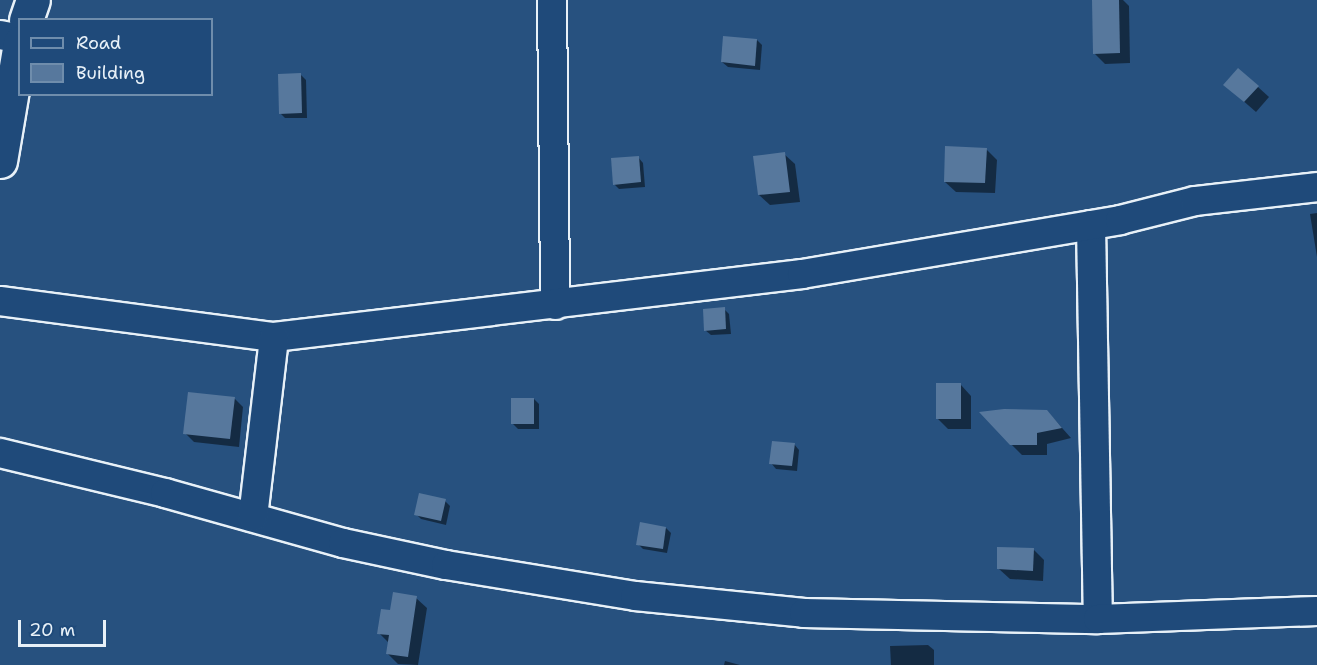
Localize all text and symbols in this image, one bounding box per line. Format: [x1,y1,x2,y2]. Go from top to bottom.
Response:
legend [18,18,213,96]
text: Road [76,31,121,55]
text: Building [76,61,145,85]
scale bar [21,608,110,646]
text: 20 m [29,618,75,642]

